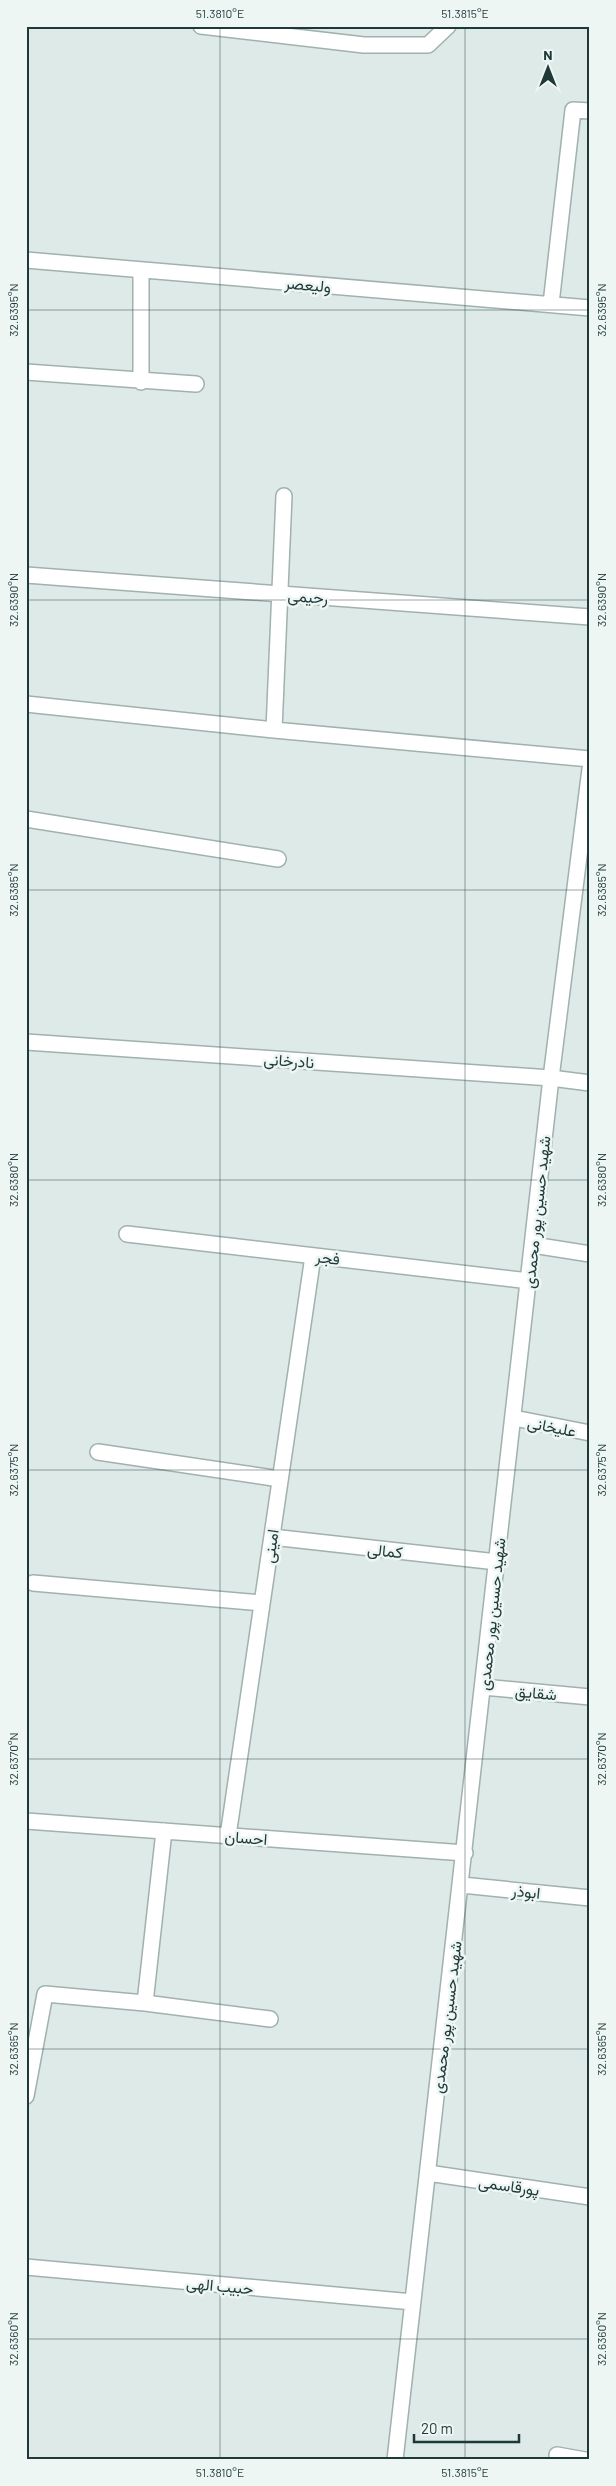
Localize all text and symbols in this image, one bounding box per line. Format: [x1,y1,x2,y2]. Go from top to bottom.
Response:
text: 51.3810°E [196,6,244,20]
text: 51.3815°E [441,6,489,20]
north arrow [524,42,574,92]
text: N [543,46,553,63]
street label: ولیعصر [283,272,332,297]
text: 32.6395°N [6,283,20,337]
text: 32.6395°N [594,283,608,337]
text: 32.6390°N [6,573,20,627]
text: 32.6390°N [594,573,608,627]
street label: رحیمی [287,585,329,609]
text: 32.6385°N [6,863,20,917]
text: 32.6385°N [594,863,608,917]
street label: نادرخانی [263,1049,315,1073]
street label: شهید حسین پور محمدی [519,1135,556,1290]
text: 32.6380°N [6,1153,20,1207]
text: 32.6380°N [594,1153,608,1207]
street label: فجر [313,1246,341,1270]
street label: علیخانی [526,1412,578,1442]
text: 32.6375°N [6,1444,20,1496]
text: 32.6375°N [594,1444,608,1496]
street label: امینی [258,1528,284,1564]
street label: شهید حسین پور محمدی [474,1537,511,1692]
street label: کمالی [366,1539,404,1563]
street label: شقایق [514,1681,558,1705]
text: 32.6370°N [6,1732,20,1786]
text: 32.6370°N [594,1732,608,1786]
street label: احسان [224,1826,268,1849]
street label: ابوذر [510,1880,541,1904]
street label: شهید حسین پور محمدی [427,1940,468,2095]
text: 32.6365°N [6,2022,20,2076]
text: 32.6365°N [594,2022,608,2076]
street label: پورقاسمی [477,2171,541,2202]
street label: حبیب الهی [185,2273,255,2299]
text: 32.6360°N [6,2312,20,2366]
text: 32.6360°N [594,2312,608,2366]
scale bar [414,2411,518,2443]
text: 20 m [421,2419,453,2437]
text: 51.3810°E [196,2465,244,2479]
text: 51.3815°E [441,2465,489,2479]

